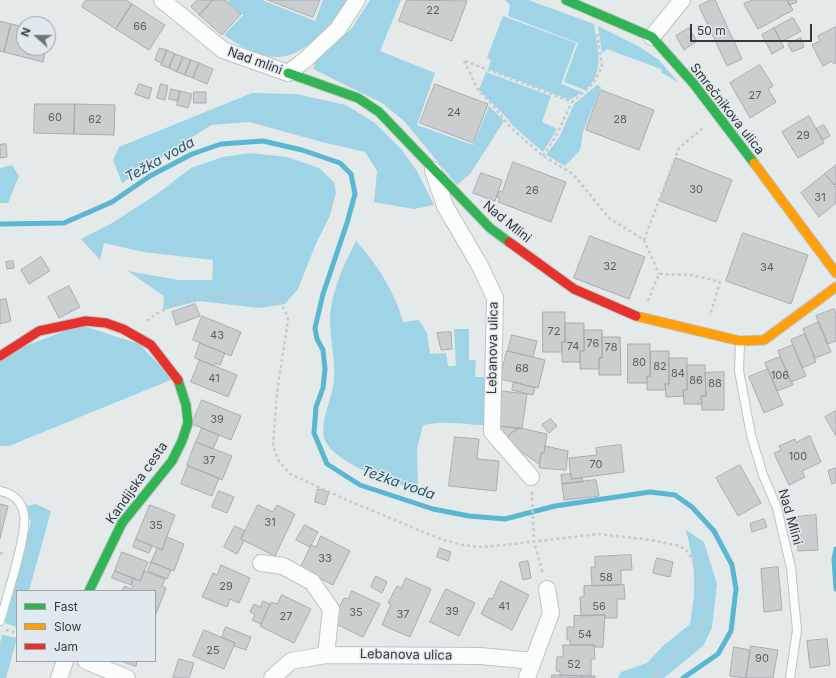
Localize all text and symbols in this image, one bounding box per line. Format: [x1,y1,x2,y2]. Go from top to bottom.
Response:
house number: 22 [426,4,440,18]
north arrow [16,16,56,56]
scale bar [692,16,814,42]
house number: 66 [133,20,147,34]
text: 50 m [697,23,726,38]
text: N [18,26,34,38]
street label: Nad mlini [225,44,285,78]
street label: Smrečnikova ulica [686,60,768,158]
house number: 27 [749,89,761,103]
house number: 24 [447,106,461,120]
house number: 60 [48,111,62,125]
house number: 62 [88,113,102,127]
house number: 28 [613,113,627,127]
house number: 29 [796,129,810,143]
water label: Težka voda [122,134,198,186]
house number: 30 [689,183,703,197]
house number: 26 [525,184,539,198]
house number: 31 [814,191,826,205]
street label: Nad Mlini [480,198,534,246]
house number: 32 [603,260,617,274]
house number: 34 [760,261,774,275]
street label: Lebanova ulica [484,302,502,394]
house number: 72 [548,325,560,339]
house number: 43 [210,329,224,343]
house number: 76 [587,337,599,351]
house number: 74 [567,340,579,354]
house number: 78 [605,341,617,355]
house number: 80 [632,356,646,370]
house number: 82 [653,360,667,374]
house number: 68 [515,362,529,376]
house number: 84 [671,367,685,381]
house number: 106 [771,369,789,383]
house number: 41 [208,372,220,386]
house number: 86 [689,374,703,388]
house number: 88 [708,377,722,391]
house number: 39 [210,413,224,427]
street label: Kandijska cesta [103,439,171,527]
house number: 100 [789,450,807,464]
house number: 37 [202,454,216,468]
house number: 70 [590,458,602,472]
water label: Težka voda [359,463,437,503]
street label: Nad Mlini [775,487,805,547]
house number: 31 [264,516,276,530]
house number: 35 [149,519,163,533]
house number: 33 [318,552,332,566]
house number: 58 [599,571,613,585]
house number: 29 [219,580,233,594]
legend [16,590,156,662]
text: Fast [54,599,78,614]
house number: 41 [498,600,510,614]
house number: 56 [592,600,606,614]
house number: 39 [445,605,459,619]
house number: 35 [349,606,363,620]
house number: 37 [396,608,410,622]
house number: 27 [280,610,292,624]
text: Slow [54,619,81,634]
house number: 54 [578,628,592,642]
text: Jam [54,639,78,654]
house number: 25 [206,644,220,658]
street label: Lebanova ulica [360,646,452,664]
house number: 90 [755,652,769,666]
house number: 52 [567,658,581,672]

